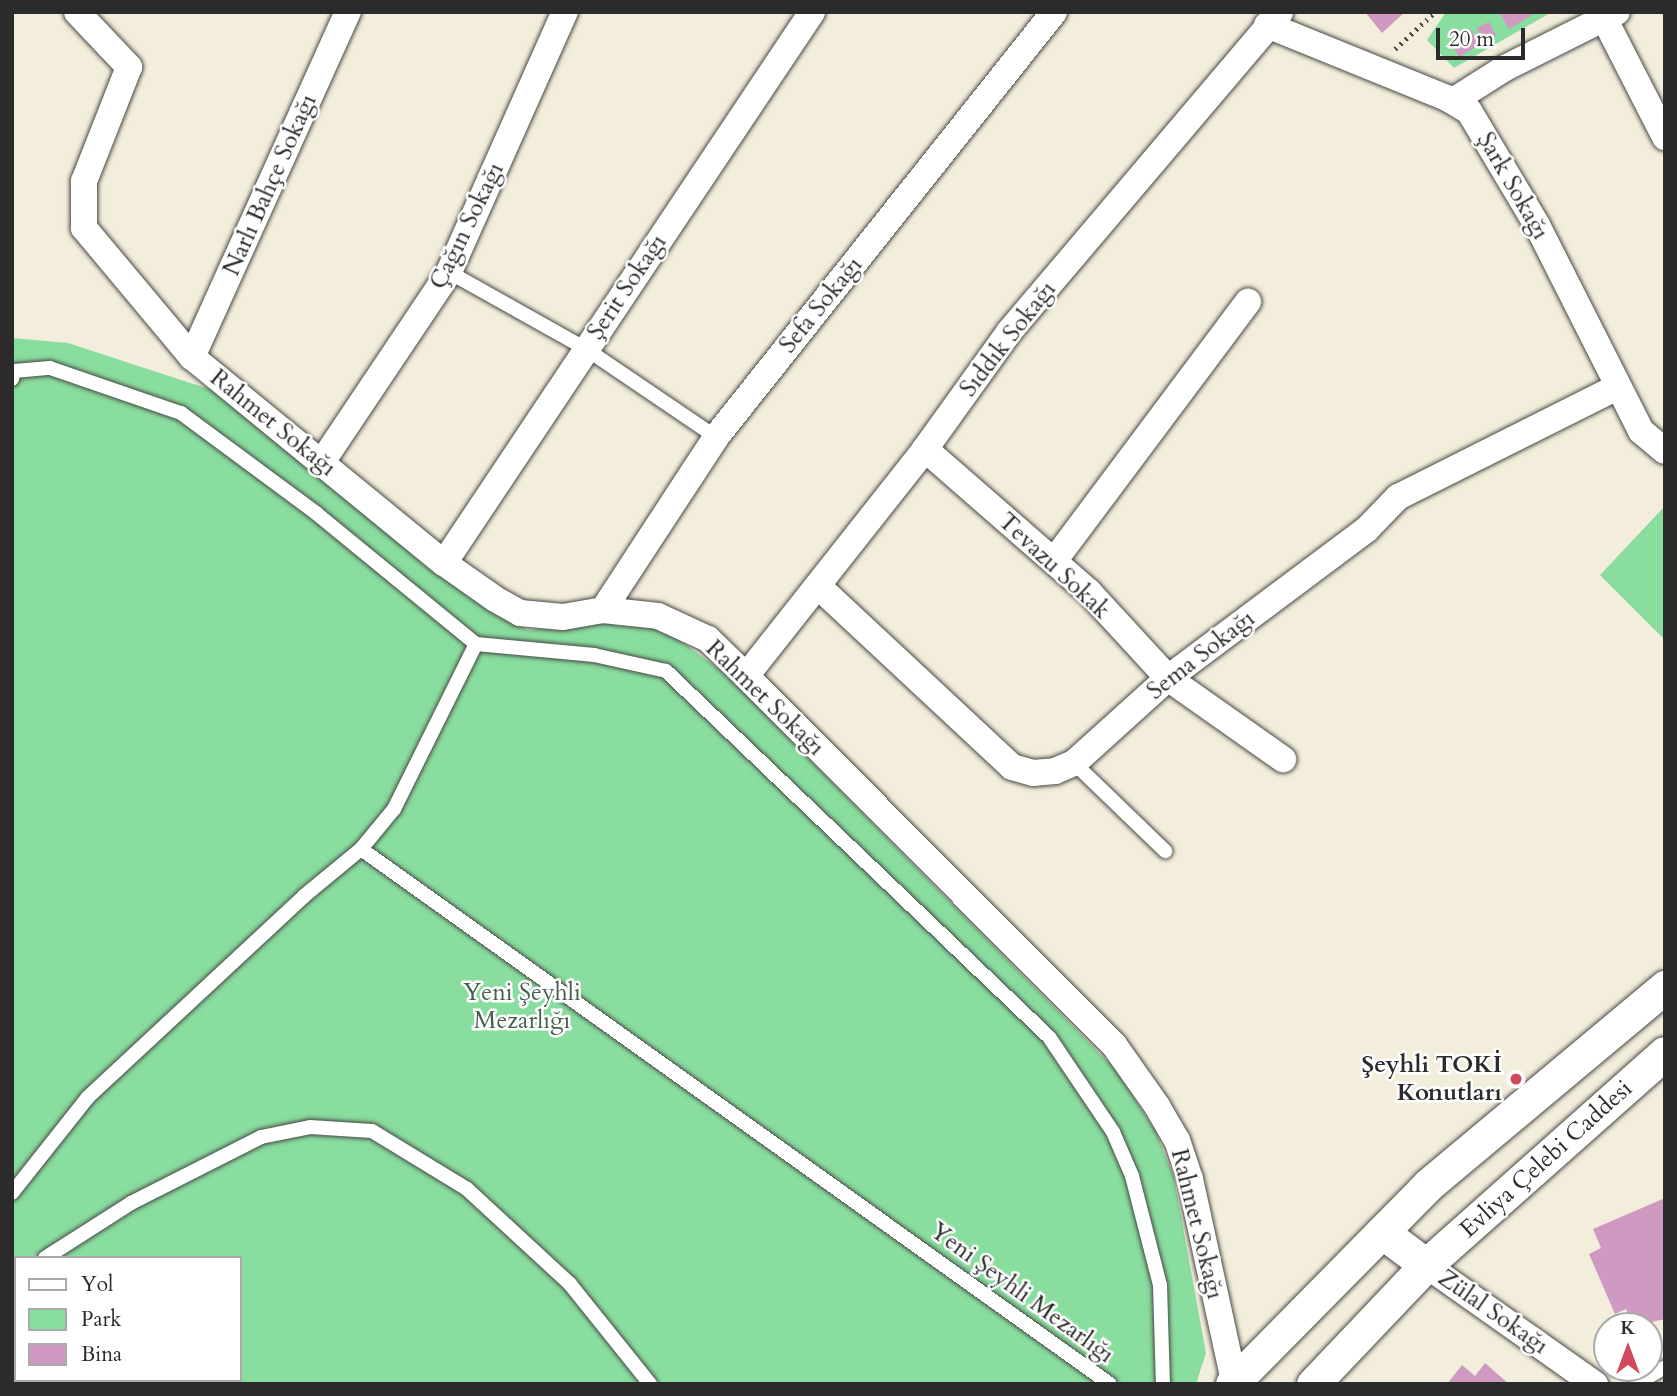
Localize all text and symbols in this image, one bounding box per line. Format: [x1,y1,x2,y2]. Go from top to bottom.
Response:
scale bar [1439,14,1528,58]
text: 20 m [1449,25,1494,54]
street label: Narlı Bahçe Sokağı [217,90,323,280]
street label: Şark Sokağı [1471,127,1555,245]
street label: Çağın Sokağı [424,158,510,294]
street label: Şerit Sokağı [581,229,673,345]
street label: Sefa Sokağı [773,251,869,359]
street label: Sıddık Sokağı [954,275,1062,403]
street label: Rahmet Sokağı [204,363,342,483]
street label: Tevazu Sokak [992,507,1116,625]
street label: Sema Sokağı [1142,604,1260,706]
street label: Rahmet Sokağı [700,634,830,762]
park label: Yeni Şeyhli Mezarlığı [463,979,581,1035]
place label: Şeyhli TOKİ Konutları [1361,1051,1502,1107]
marker: Şeyhli TOKİ Konutları [1508,1071,1524,1087]
street label: Evliya Çelebi Caddesi [1454,1074,1638,1244]
street label: Rahmet Sokağı [1164,1146,1230,1302]
street label: Yeni Şeyhli Mezarlığı [924,1217,1120,1369]
legend [14,1256,242,1382]
street label: Zülal Sokağı [1432,1264,1554,1360]
text: Yol [81,1270,113,1299]
text: Park [81,1305,121,1334]
north arrow [1593,1312,1663,1382]
text: K [1620,1315,1636,1341]
text: Bina [81,1340,122,1369]

